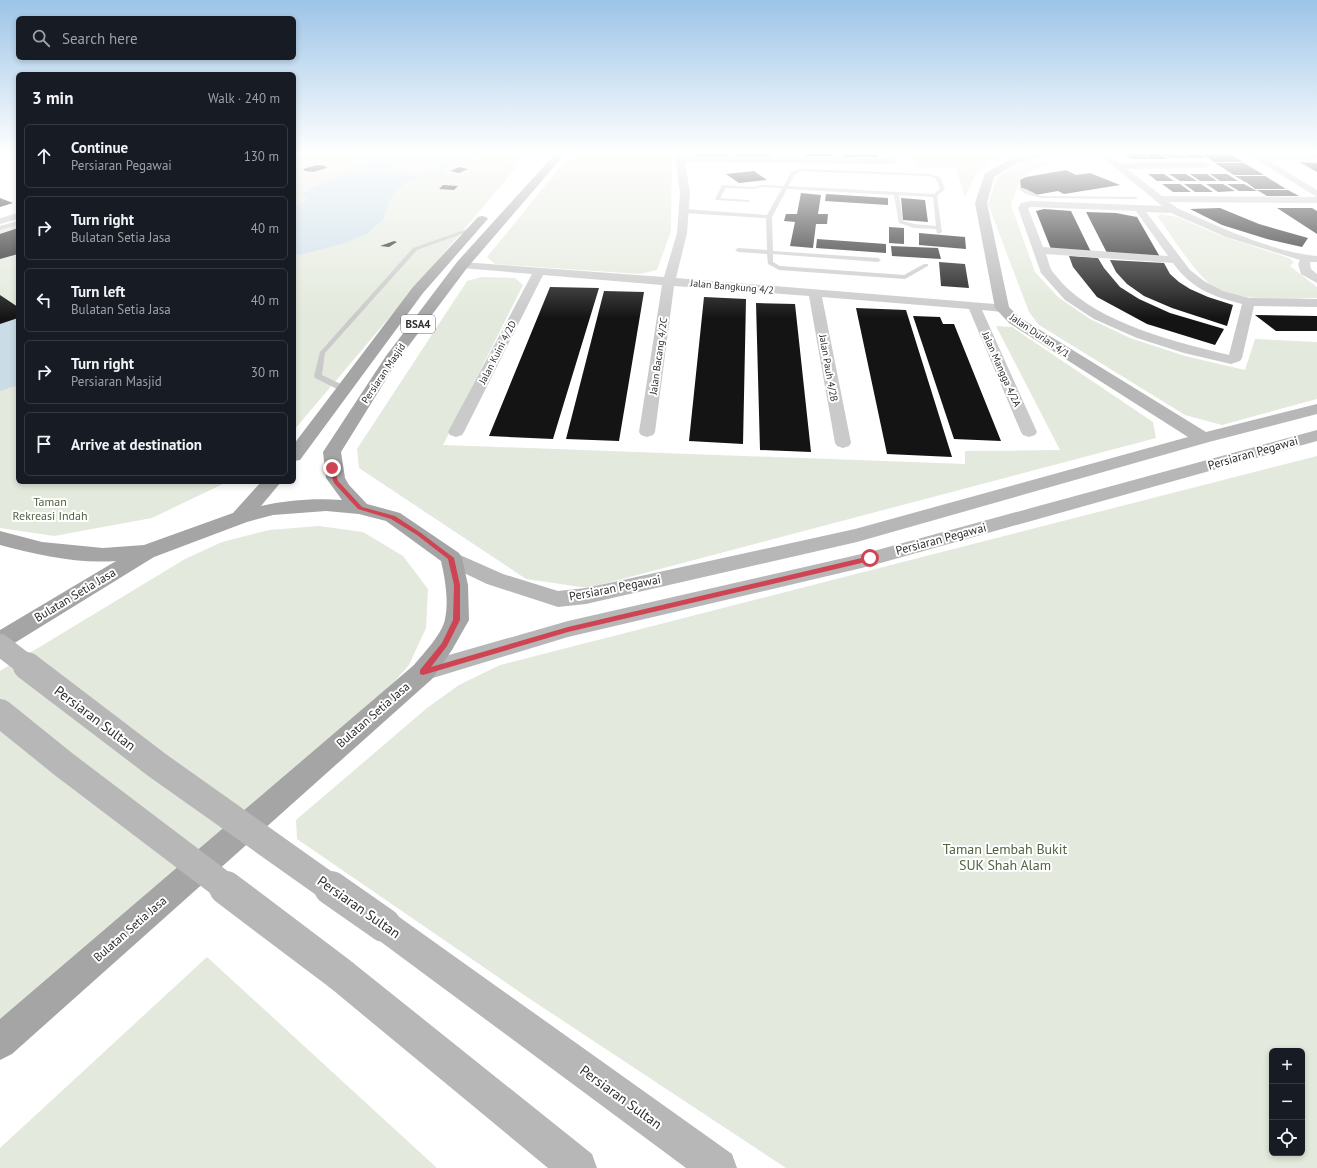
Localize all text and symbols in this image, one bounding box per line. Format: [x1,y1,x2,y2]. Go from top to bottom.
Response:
search box [16,16,296,60]
icon: search [30,27,52,49]
text: Search here [62,29,138,48]
text: 3 min [32,87,73,109]
text: Walk · 240 m [208,90,280,107]
text: Continue [71,138,128,157]
icon: ahead [33,145,55,167]
text: 130 m [244,148,279,165]
text: Persiaran Pegawai [71,157,172,174]
text: Turn right [71,210,134,229]
icon: right [33,217,55,239]
text: 40 m [251,220,279,237]
text: Bulatan Setia Jasa [71,229,171,246]
street label: Jalan Bangkung 4/2 [689,276,774,297]
text: Turn left [71,282,125,301]
icon: left [33,289,55,311]
text: 40 m [251,292,279,309]
text: Bulatan Setia Jasa [71,301,171,318]
street label: Jalan Durian 4/1 [1006,310,1072,360]
road number: BSA4 [401,315,435,333]
street label: Jalan Bacang 4/2C [647,316,670,396]
street label: Jalan Kuini 4/2D [475,318,519,387]
street label: Jalan Mangga 4/2A [979,329,1024,409]
street label: Jalan Pauh 4/2B [816,333,841,403]
street label: Persiaran Masjid [358,341,408,406]
text: Turn right [71,354,134,373]
icon: right [33,361,55,383]
text: 30 m [251,364,279,381]
text: Persiaran Masjid [71,373,162,390]
street label: Persiaran Pegawai [1206,432,1300,473]
icon: arrive [33,433,55,455]
text: Arrive at destination [71,435,202,454]
route end [323,459,341,477]
park label: Taman Rekreasi Indah [12,494,88,523]
street label: Persiaran Pegawai [894,519,988,558]
route start [861,549,879,567]
street label: Bulatan Setia Jasa [31,564,118,625]
street label: Persiaran Pegawai [568,571,662,604]
street label: Bulatan Setia Jasa [333,679,412,750]
street label: Persiaran Sultan [51,682,139,754]
park label: Taman Lembah Bukit SUK Shah Alam [943,840,1068,874]
street label: Persiaran Sultan [314,872,404,942]
street label: Bulatan Setia Jasa [90,893,169,964]
map controls [1269,1048,1305,1156]
button: + [1269,1048,1305,1084]
street label: Persiaran Sultan [576,1061,666,1133]
button: − [1269,1084,1305,1120]
button: locate [1269,1120,1305,1156]

